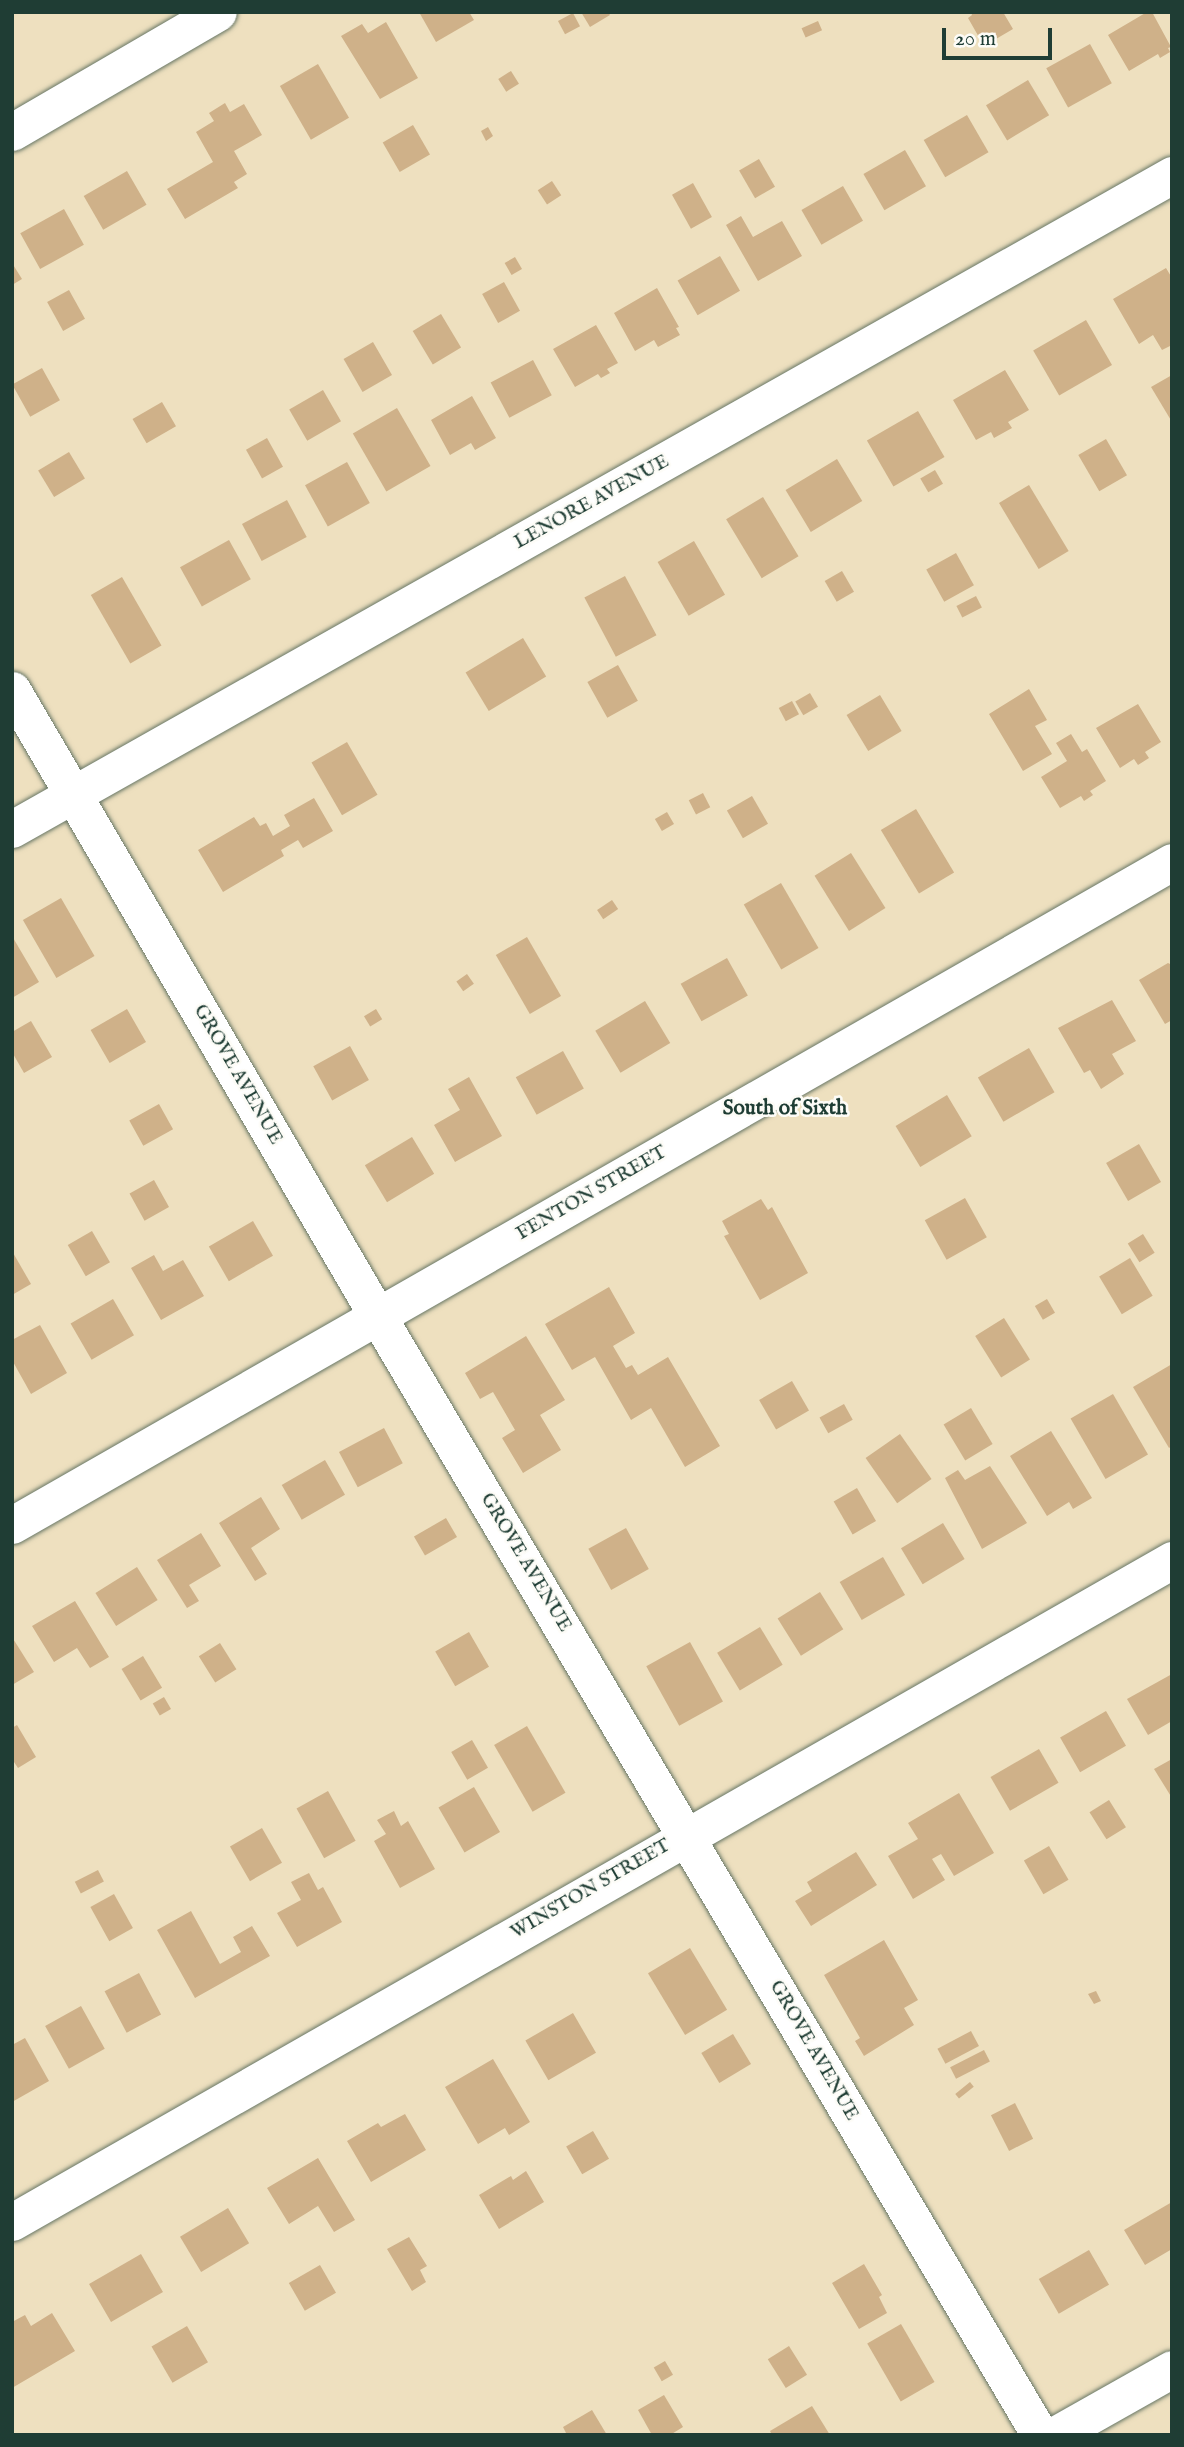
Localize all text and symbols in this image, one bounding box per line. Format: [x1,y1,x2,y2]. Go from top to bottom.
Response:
scale bar [946,14,1056,58]
text: 20 m [955,26,996,53]
street label: LENORE AVENUE [511,451,673,555]
street label: GROVE AVENUE [188,1001,286,1149]
district label: South of Sixth [723,1096,847,1122]
street label: FENTON STREET [513,1142,671,1246]
street label: GROVE AVENUE [475,1490,575,1636]
street label: WINSTON STREET [507,1835,675,1945]
street label: GROVE AVENUE [764,1977,862,2125]

